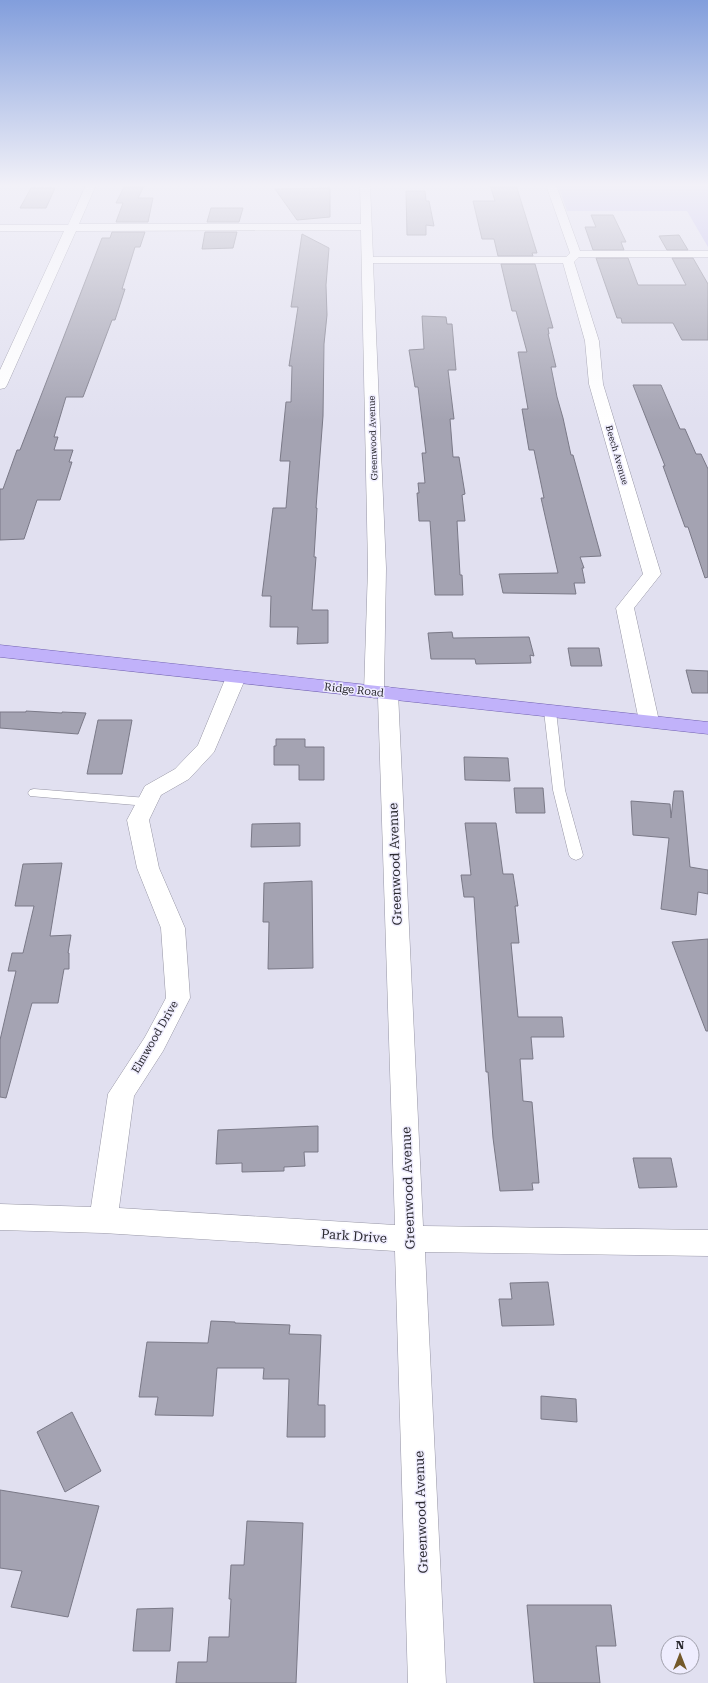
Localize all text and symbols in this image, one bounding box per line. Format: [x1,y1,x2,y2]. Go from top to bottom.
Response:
street label: Greenwood Avenue [367,395,379,481]
street label: Beech Avenue [604,424,630,486]
street label: Ridge Road [323,680,385,700]
street label: Greenwood Avenue [385,802,405,926]
street label: Elmwood Drive [129,999,181,1075]
street label: Greenwood Avenue [398,1126,418,1250]
street label: Park Drive [321,1226,387,1246]
street label: Greenwood Avenue [411,1450,431,1574]
north arrow [660,1635,700,1675]
text: N [676,1639,685,1652]

